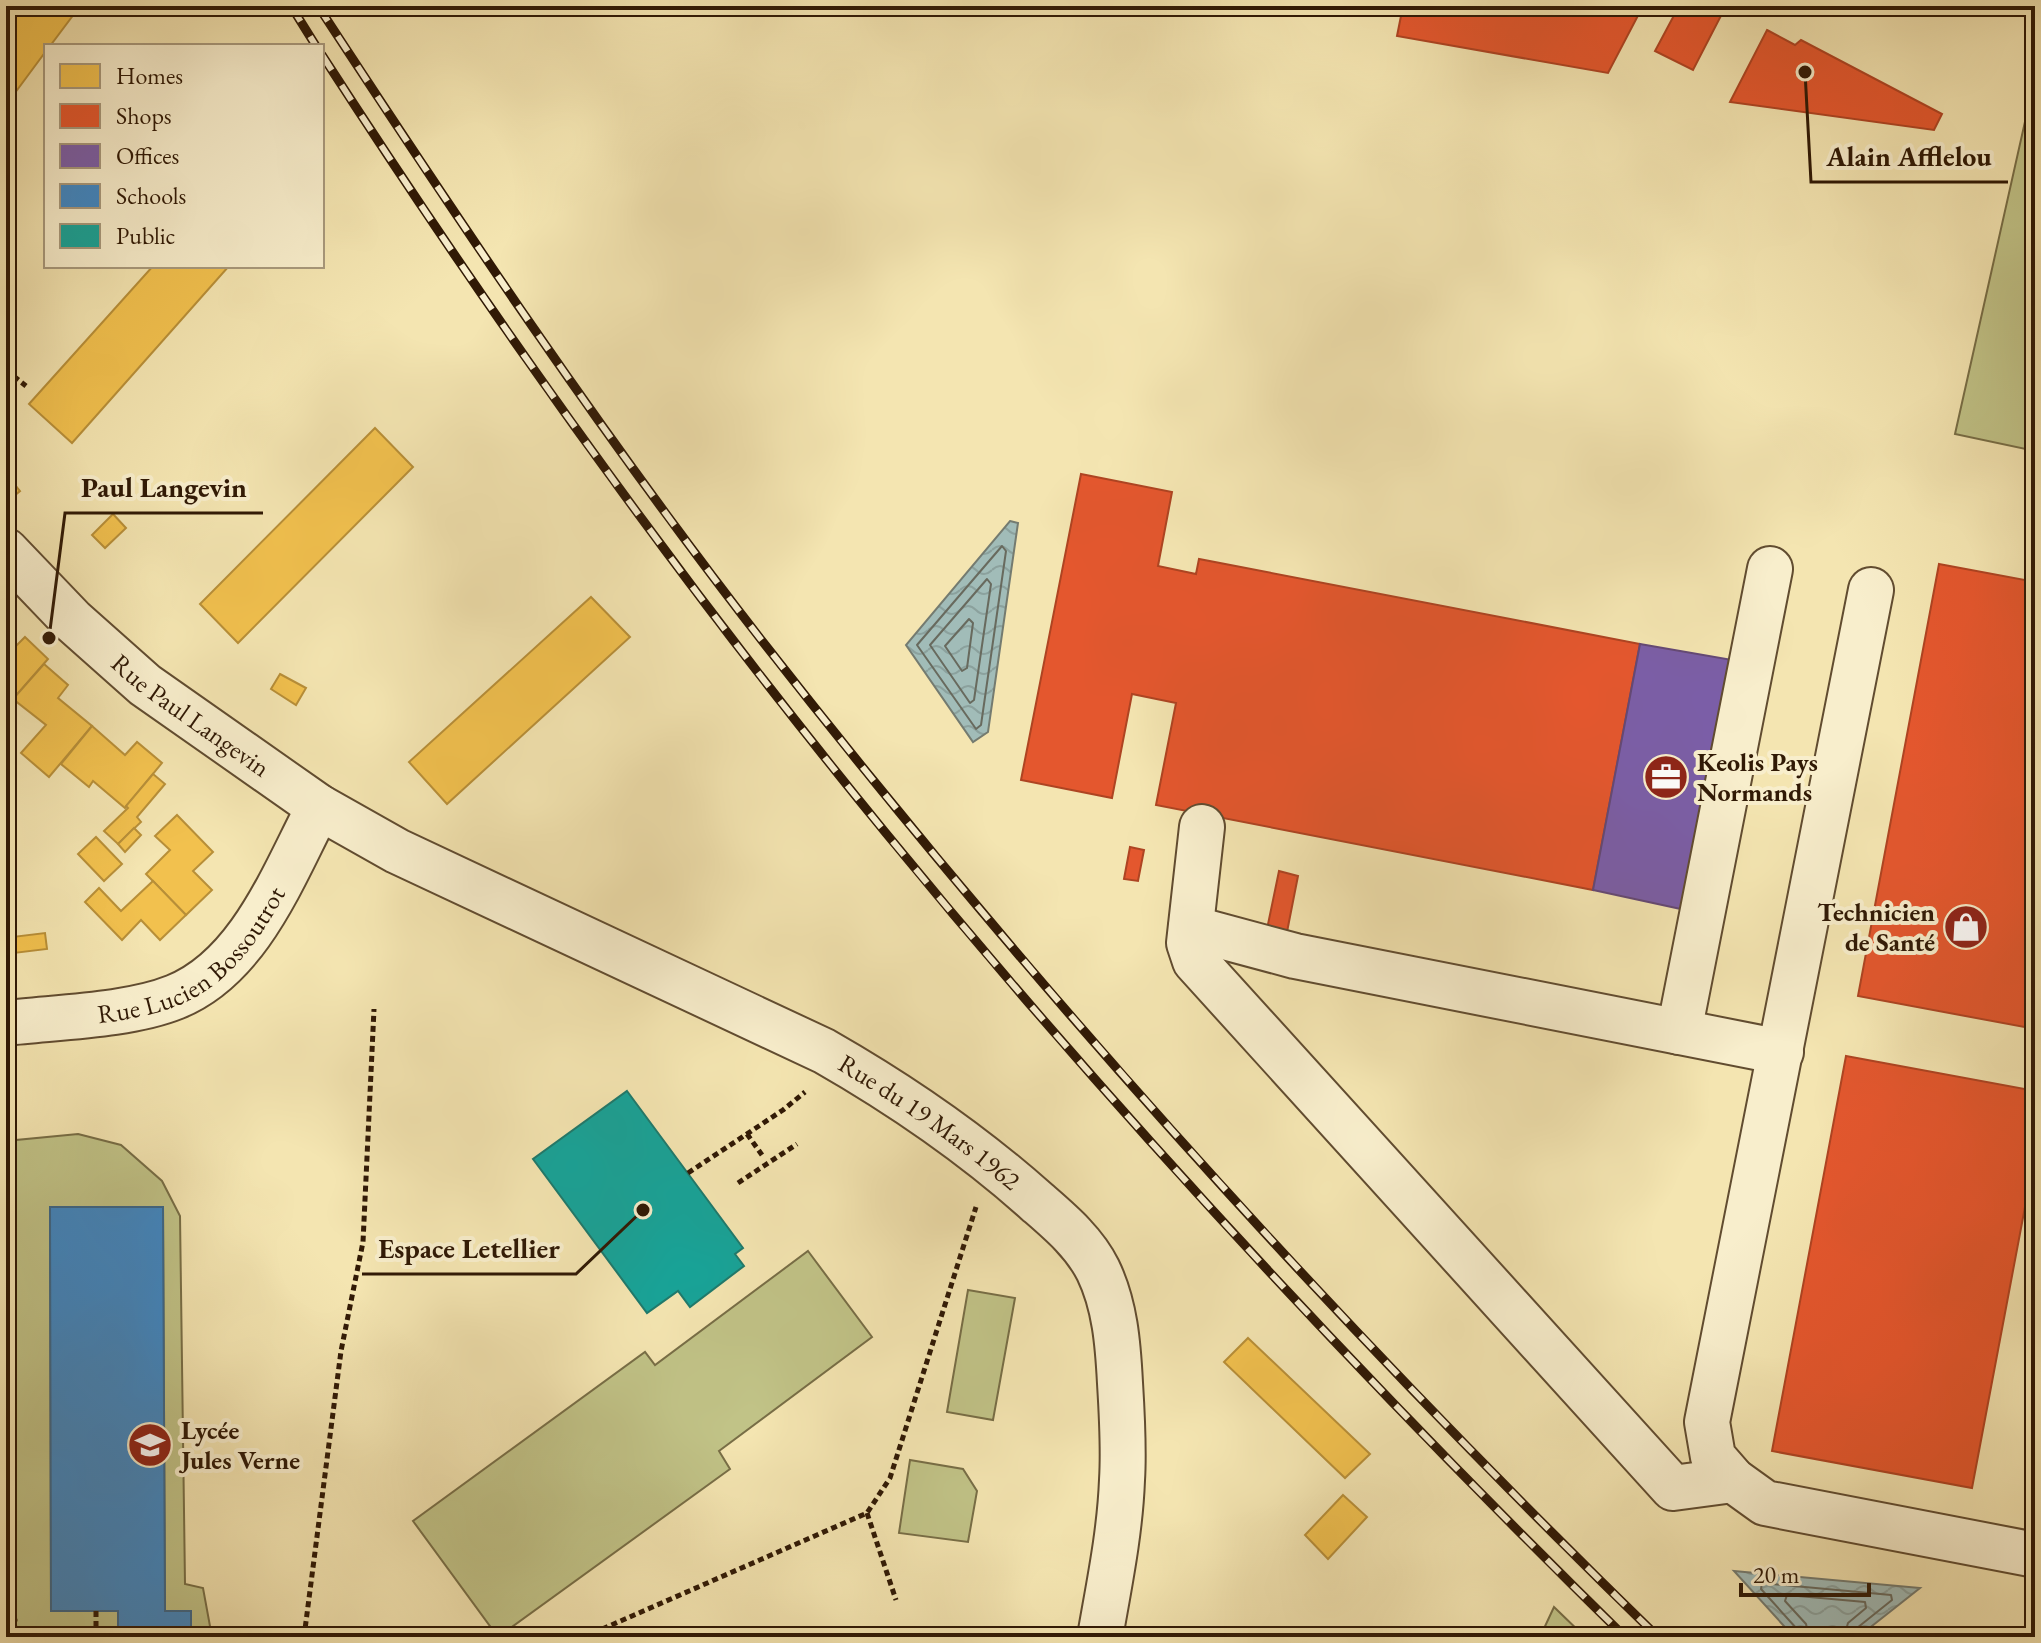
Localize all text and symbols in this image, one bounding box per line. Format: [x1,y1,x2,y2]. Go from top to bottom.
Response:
legend [44,44,324,268]
text: Homes [116,60,183,91]
text: Shops [116,100,172,131]
callout: Alain Afflelou [1811,130,2008,182]
text: Alain Afflelou [1825,138,1992,174]
text: Offices [116,140,179,171]
text: Schools [116,180,186,211]
text: Public [116,220,175,251]
callout: Paul Langevin [65,461,263,513]
text: Paul Langevin [81,469,247,505]
street label: Rue Paul Langevin [104,646,277,785]
place label: Keolis Pays Normands [1697,745,1818,809]
office icon: Keolis Pays Normands [1642,753,1690,801]
street label: Rue Lucien Bossoutrot [95,880,293,1031]
place label: Technicien de Santé [1817,895,1935,959]
shop icon: Technicien de Santé [1942,903,1990,951]
street label: Rue du 19 Mars 1962 [832,1046,1028,1198]
callout: Espace Letellier [362,1222,576,1274]
text: Espace Letellier [378,1230,560,1266]
place label: Lycée Jules Verne [178,1413,300,1477]
school or university icon: Lycée Jules Verne [126,1421,174,1469]
scale bar [1741,1547,1869,1597]
text: 20 m [1753,1559,1800,1590]

